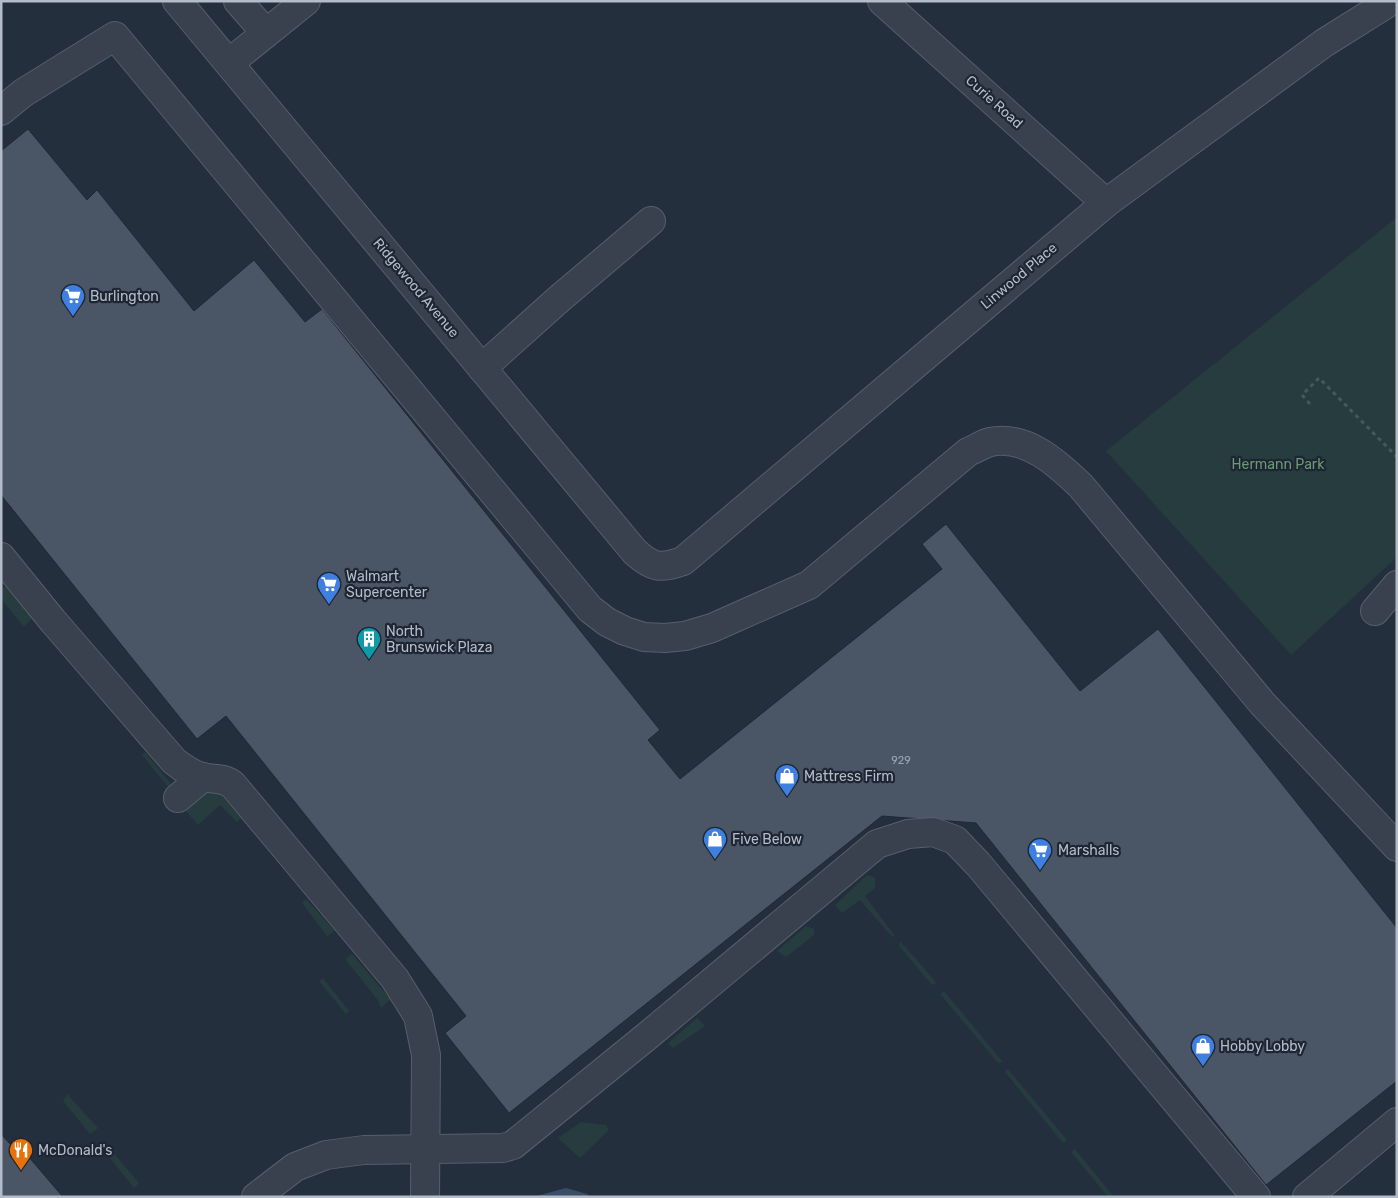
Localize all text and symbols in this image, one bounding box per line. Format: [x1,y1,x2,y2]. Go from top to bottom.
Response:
street label: Curie Road [962,72,1026,132]
street label: Ridgewood Avenue [370,235,463,341]
street label: Linwood Place [977,239,1061,313]
supermarket icon: Burlington [60,283,86,317]
place label: Burlington [90,288,159,305]
park label: Hermann Park [1232,456,1325,473]
place label: Walmart Supercenter [346,568,428,601]
supermarket icon: Walmart Supercenter [316,571,342,605]
place label: North Brunswick Plaza [386,623,492,656]
building icon: North Brunswick Plaza [356,626,382,660]
house number: 929 [891,754,911,767]
shop icon: Mattress Firm [774,763,800,797]
place label: Mattress Firm [804,768,894,785]
shop icon: Five Below [702,826,728,860]
place label: Five Below [732,831,802,848]
supermarket icon: Marshalls [1027,837,1053,871]
place label: Marshalls [1058,842,1120,859]
shop icon: Hobby Lobby [1190,1033,1216,1067]
place label: Hobby Lobby [1220,1038,1305,1055]
restaurant icon: McDonald's [8,1137,34,1171]
place label: McDonald's [38,1142,112,1159]

